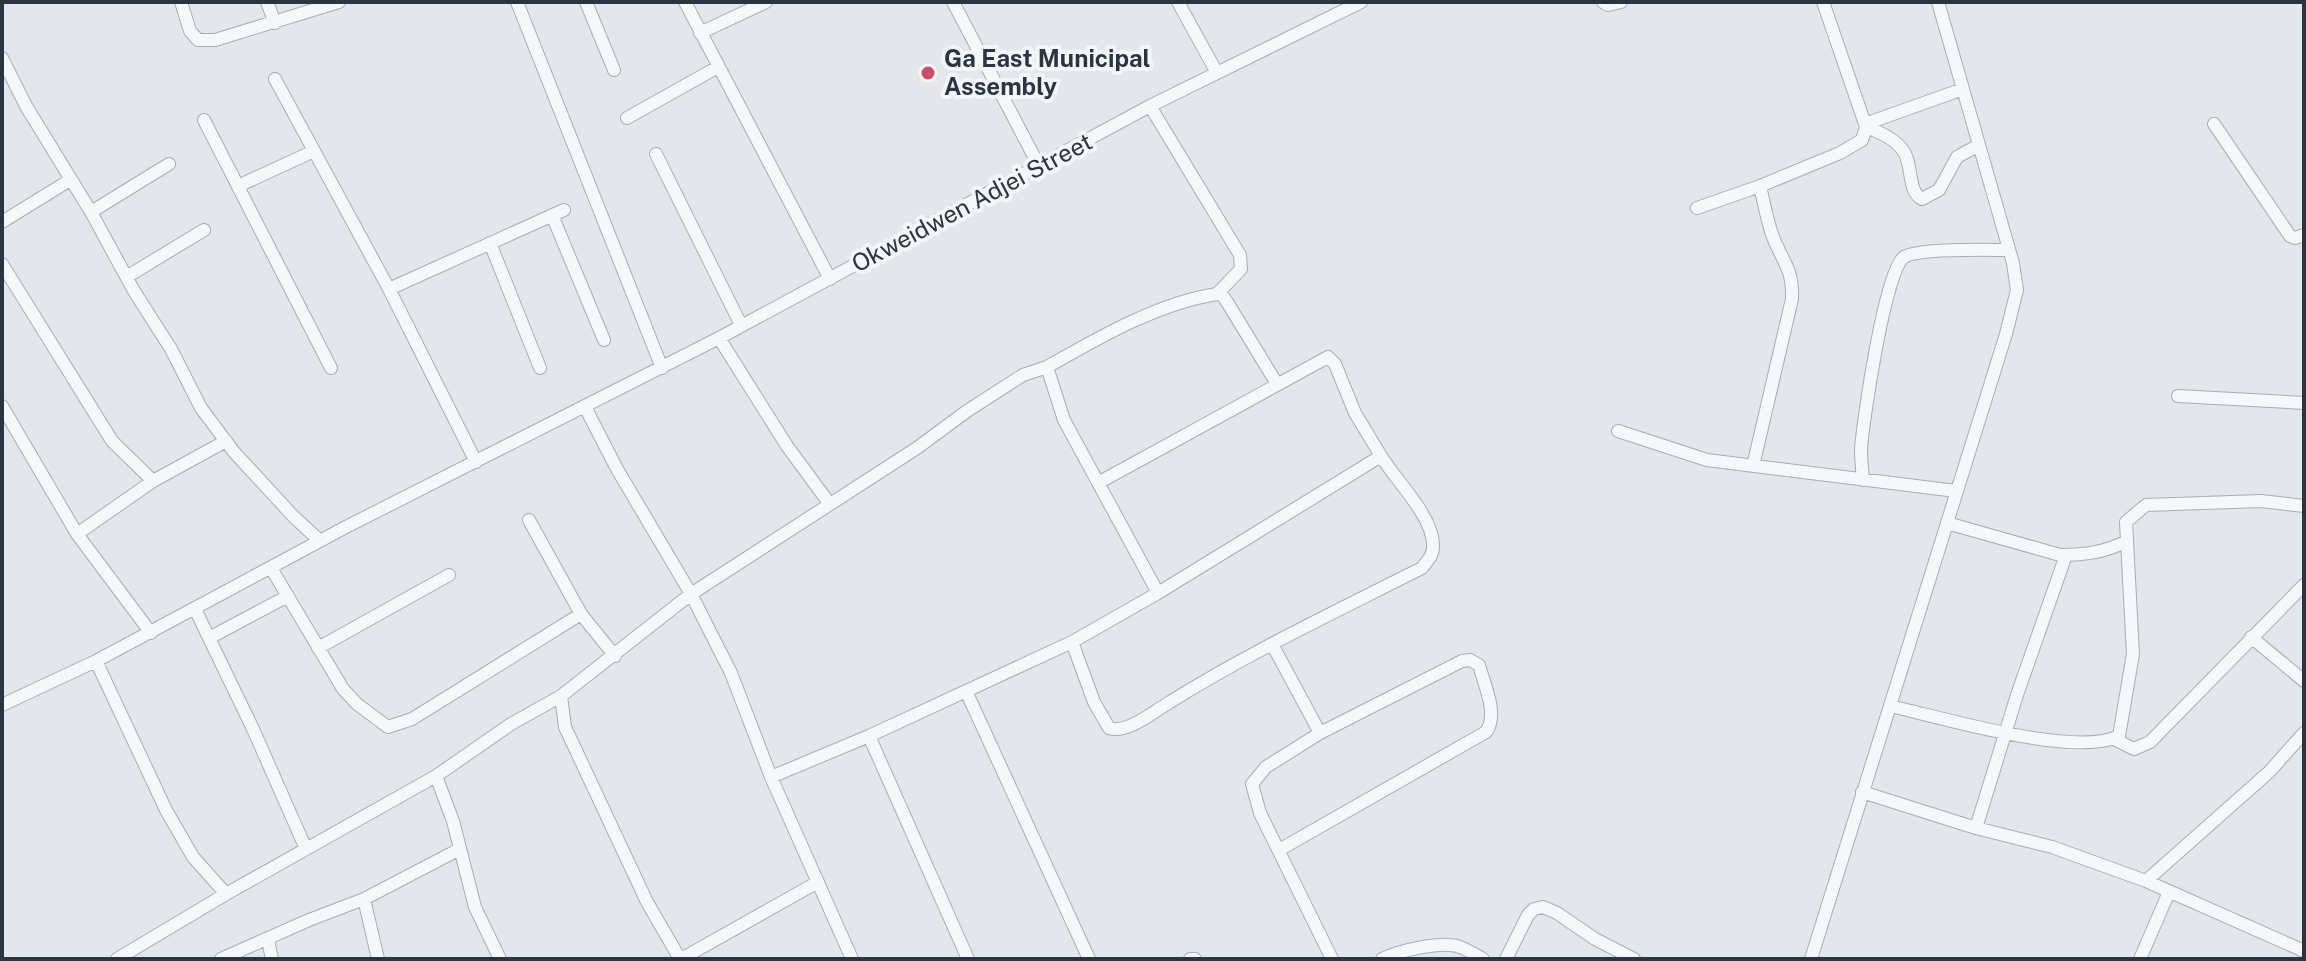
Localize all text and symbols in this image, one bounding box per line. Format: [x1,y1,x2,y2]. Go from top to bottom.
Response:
place label: Ga East Municipal Assembly [944,44,1150,100]
marker: Ga East Municipal Assembly [919,64,937,82]
street label: Okweidwen Adjei Street [847,127,1096,277]

